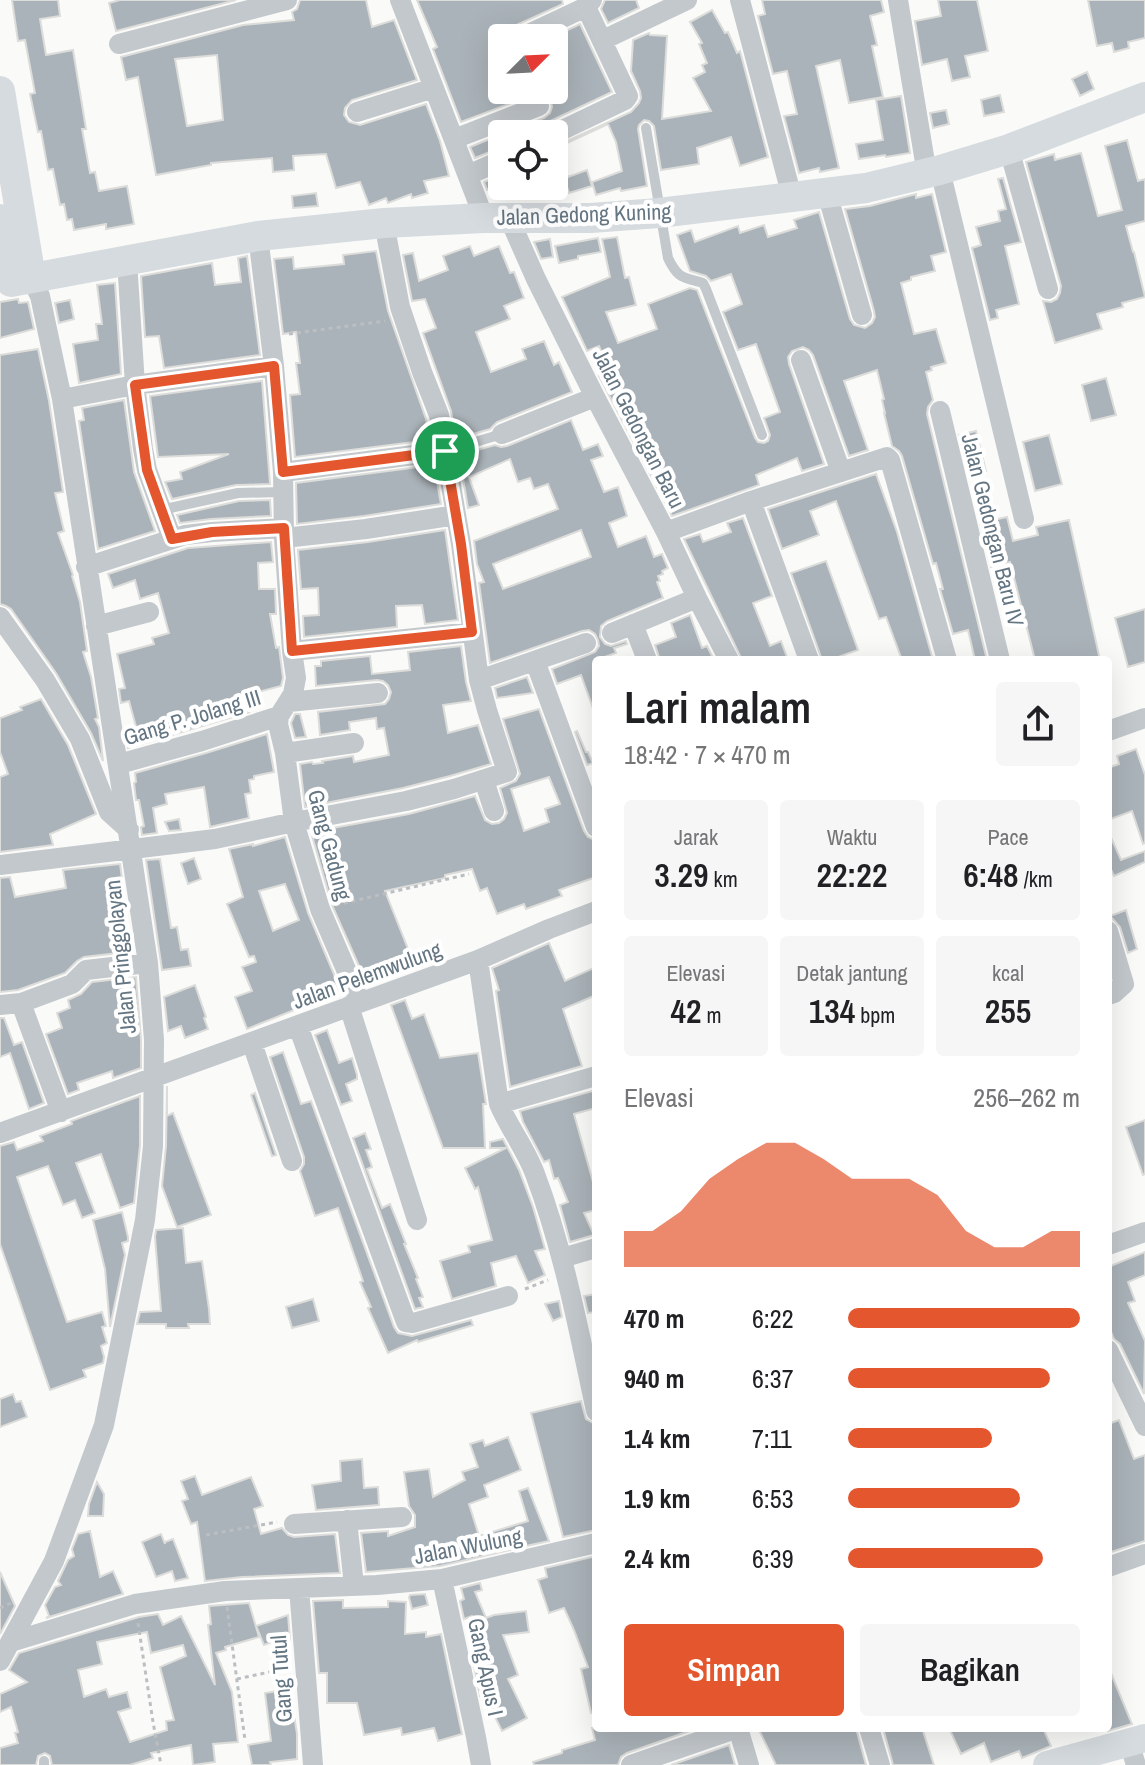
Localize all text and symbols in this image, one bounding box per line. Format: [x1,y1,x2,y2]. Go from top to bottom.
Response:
north arrow [488,24,568,104]
map controls [488,24,568,200]
button: locate [488,120,568,200]
street label: Jalan Gedong Kuning [496,196,672,232]
street label: Jalan Gedongan Baru [586,343,692,513]
pin [411,417,479,485]
icon: arrive [423,429,467,473]
street label: Jalan Gedongan Baru IV [955,431,1031,629]
text: Lari malam [624,677,811,737]
street label: Gang P. Jolang III [120,682,264,752]
button: share [996,682,1080,766]
text: 18:42 · 7 × 470 m [624,737,791,772]
street label: Gang Gadung [301,786,359,904]
text: Jarak [674,822,718,852]
text: Waktu [827,822,877,852]
text: Pace [987,822,1029,852]
text: 3.29 [654,852,709,898]
text: 22:22 [817,852,887,898]
text: 6:48 [963,852,1019,898]
text: km [709,864,738,894]
text: /km [1019,864,1053,894]
street label: Jalan Pringgolayan [97,879,143,1035]
street label: Jalan Pelemwulung [288,934,446,1016]
text: Elevasi [666,958,726,988]
text: Detak jantung [796,958,908,988]
text: kcal [992,958,1024,988]
text: 42 [670,988,701,1034]
text: 134 [809,988,855,1034]
text: 255 [985,988,1031,1034]
text: m [701,1000,722,1030]
text: bpm [855,1000,895,1030]
text: Elevasi [624,1080,694,1115]
text: 256–262 m [973,1080,1080,1115]
text: 470 m [624,1301,684,1336]
text: 6:22 [752,1301,794,1336]
text: 940 m [624,1361,684,1396]
text: 6:37 [752,1361,794,1396]
text: 1.4 km [624,1421,690,1456]
text: 7:11 [752,1421,792,1456]
text: 1.9 km [624,1481,690,1516]
text: 6:53 [752,1481,794,1516]
street label: Jalan Wulung [412,1521,524,1571]
text: 2.4 km [624,1541,690,1576]
text: 6:39 [752,1541,794,1576]
street label: Gang Apus I [461,1615,511,1719]
button: Simpan [624,1624,844,1716]
button: Bagikan [860,1624,1080,1716]
street label: Gang Tutul [263,1634,299,1724]

